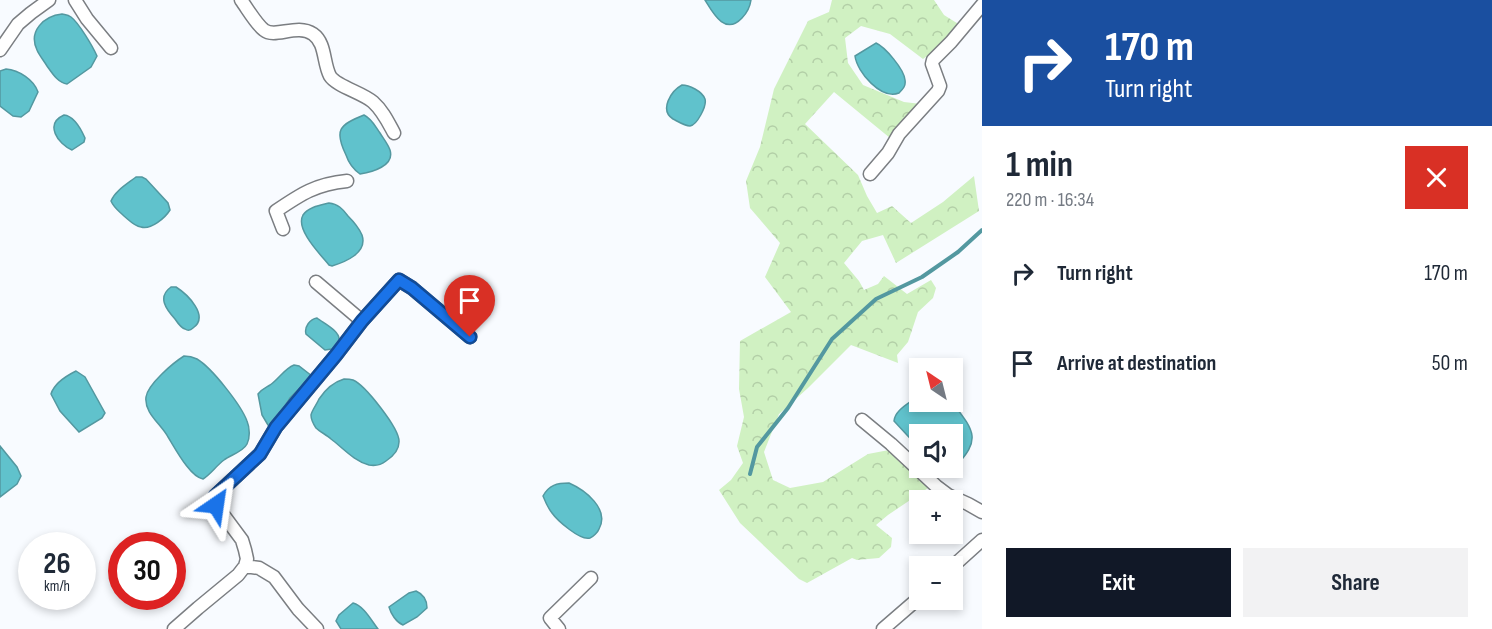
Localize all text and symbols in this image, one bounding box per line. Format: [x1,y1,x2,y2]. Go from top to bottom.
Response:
text: 170 m [1105,22,1194,73]
icon: right [1006,24,1084,102]
text: Turn right [1105,73,1192,105]
text: 1 min [1006,144,1073,187]
button: close [1405,146,1468,209]
text: 220 m · 16:34 [1006,188,1094,212]
icon: right [1006,257,1039,290]
text: Turn right [1057,260,1133,287]
text: 170 m [1424,260,1468,287]
pin [444,275,495,337]
icon: arrive [453,284,486,317]
icon: arrive [1006,347,1039,380]
text: Arrive at destination [1057,350,1216,377]
text: 50 m [1432,350,1468,377]
north arrow [909,358,963,412]
map controls [909,358,963,610]
button: sound [909,424,963,478]
position arrow [184,473,248,537]
button: + [909,490,963,544]
speed limit sign: 30 [108,532,186,610]
text: 26 [43,546,71,582]
button: Exit [1006,548,1231,617]
button: Share [1243,548,1468,617]
button: − [909,556,963,610]
text: km/h [44,577,70,596]

